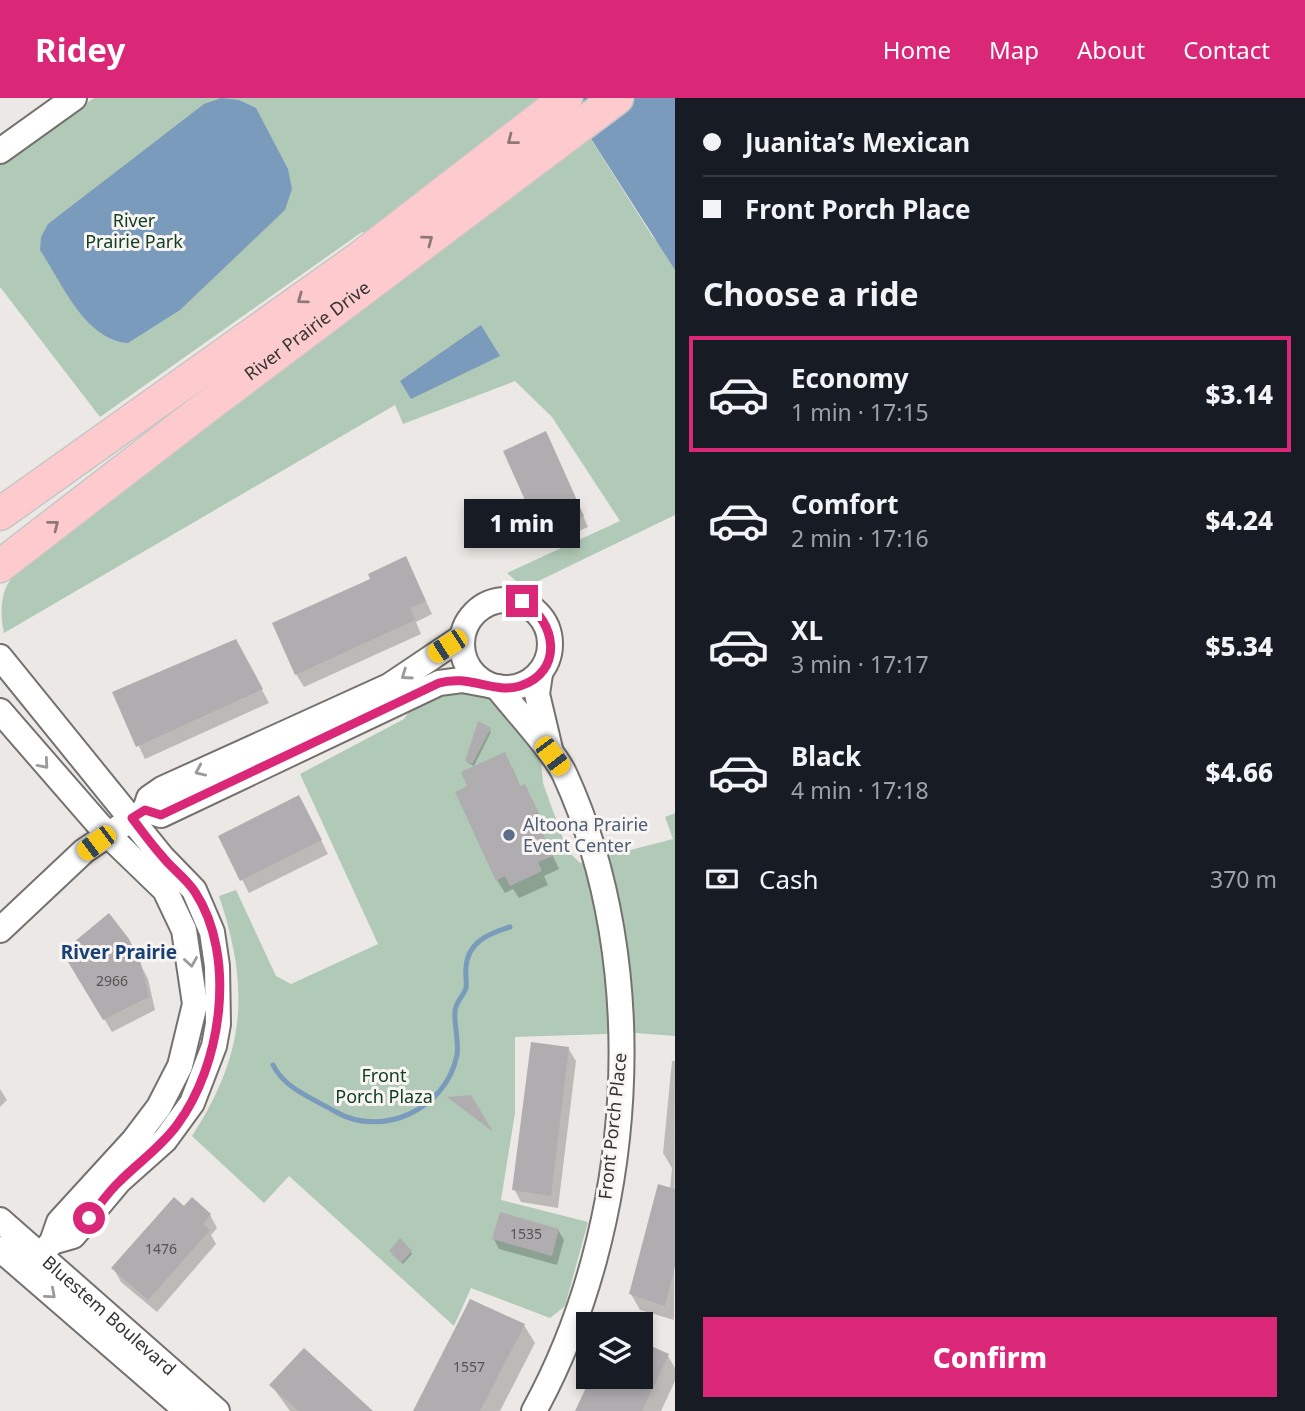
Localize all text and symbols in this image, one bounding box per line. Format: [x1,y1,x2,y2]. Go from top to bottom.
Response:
text: Ridey [35,27,125,72]
text: Home [883,33,951,66]
text: Map [989,33,1039,66]
text: About [1077,33,1145,66]
text: Contact [1183,33,1270,66]
text: Juanita’s Mexican [745,124,970,160]
one-way arrow [507,131,520,144]
text: Front Porch Place [745,191,971,227]
park label: River Prairie Park [85,208,183,253]
one-way arrow [420,235,433,248]
text: Choose a ride [703,272,919,315]
street label: River Prairie Drive [239,275,375,385]
one-way arrow [297,291,310,303]
text: Economy [791,360,909,396]
icon: car [707,363,770,426]
text: $3.14 [1206,376,1273,412]
text: 1 min · 17:15 [791,396,929,428]
text: Comfort [791,486,899,522]
icon: car [707,489,770,552]
callout: 1 min [464,500,580,548]
text: $4.24 [1206,502,1273,538]
text: 1 min [490,507,554,539]
one-way arrow [46,520,59,533]
text: 2 min · 17:16 [791,522,929,554]
route end [506,585,538,617]
text: XL [791,612,823,648]
icon: car [707,615,770,678]
car [424,626,471,666]
text: $5.34 [1206,628,1273,664]
text: 3 min · 17:17 [791,648,929,680]
one-way arrow [401,667,414,679]
car [531,733,574,779]
text: Black [791,738,861,774]
icon: car [707,741,770,804]
text: $4.66 [1206,754,1273,790]
one-way arrow [36,756,48,769]
one-way arrow [195,763,207,777]
text: 4 min · 17:18 [791,774,929,806]
place label: Altoona Prairie Event Center [523,812,648,857]
car [73,822,120,864]
marker: Altoona Prairie Event Center [501,827,517,843]
icon: cash [703,860,741,898]
text: Cash [759,861,819,897]
text: 370 m [1210,863,1277,895]
district label: River Prairie [61,939,177,965]
one-way arrow [183,956,198,967]
house number: 2966 [96,971,128,990]
street label: Front Porch Place [592,1051,632,1200]
park label: Front Porch Plaza [335,1063,433,1108]
route start [73,1202,105,1234]
house number: 1535 [510,1224,542,1243]
house number: 1476 [145,1239,177,1258]
street label: Bluestem Boulevard [38,1250,181,1380]
one-way arrow [43,1286,56,1298]
map controls [576,1312,653,1389]
button: layers [576,1312,653,1389]
button: Confirm [703,1317,1277,1397]
house number: 1557 [453,1357,485,1376]

